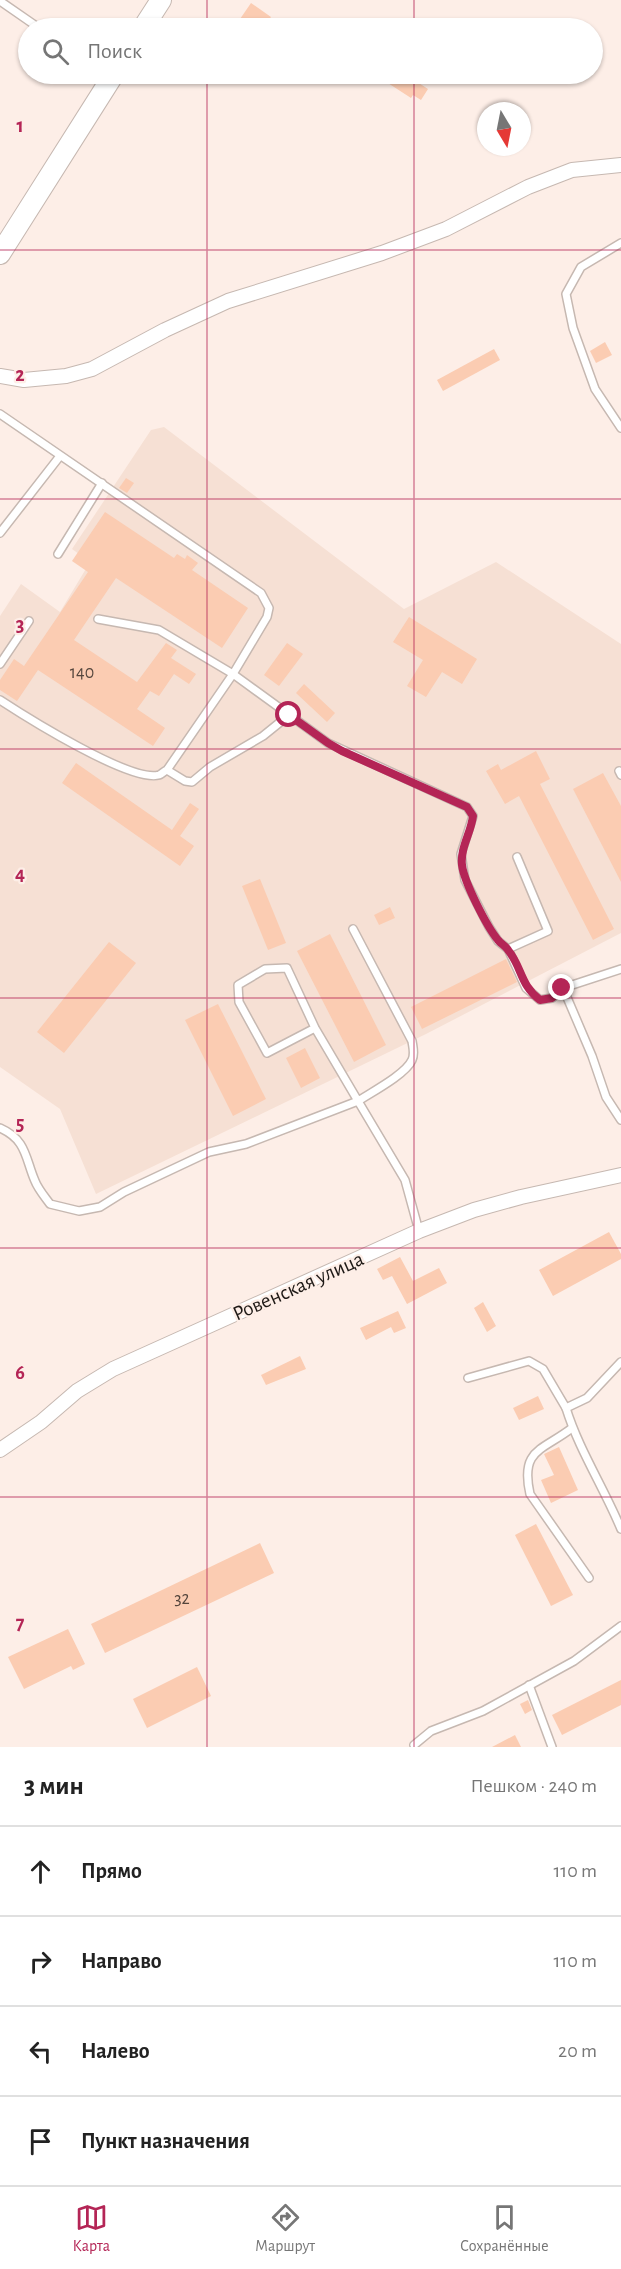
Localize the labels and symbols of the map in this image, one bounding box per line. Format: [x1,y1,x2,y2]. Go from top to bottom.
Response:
north arrow [477,102,531,156]
text: 1 [16,116,24,136]
text: 2 [15,365,25,385]
text: 3 [16,615,24,635]
house number: 140 [70,664,94,682]
route start [275,701,301,727]
text: 4 [15,864,25,884]
route end [548,974,574,1000]
text: 5 [16,1114,24,1134]
street label: Ровенская улица [229,1248,367,1325]
text: 6 [15,1363,25,1383]
house number: 32 [174,1590,190,1608]
text: 7 [16,1613,25,1633]

